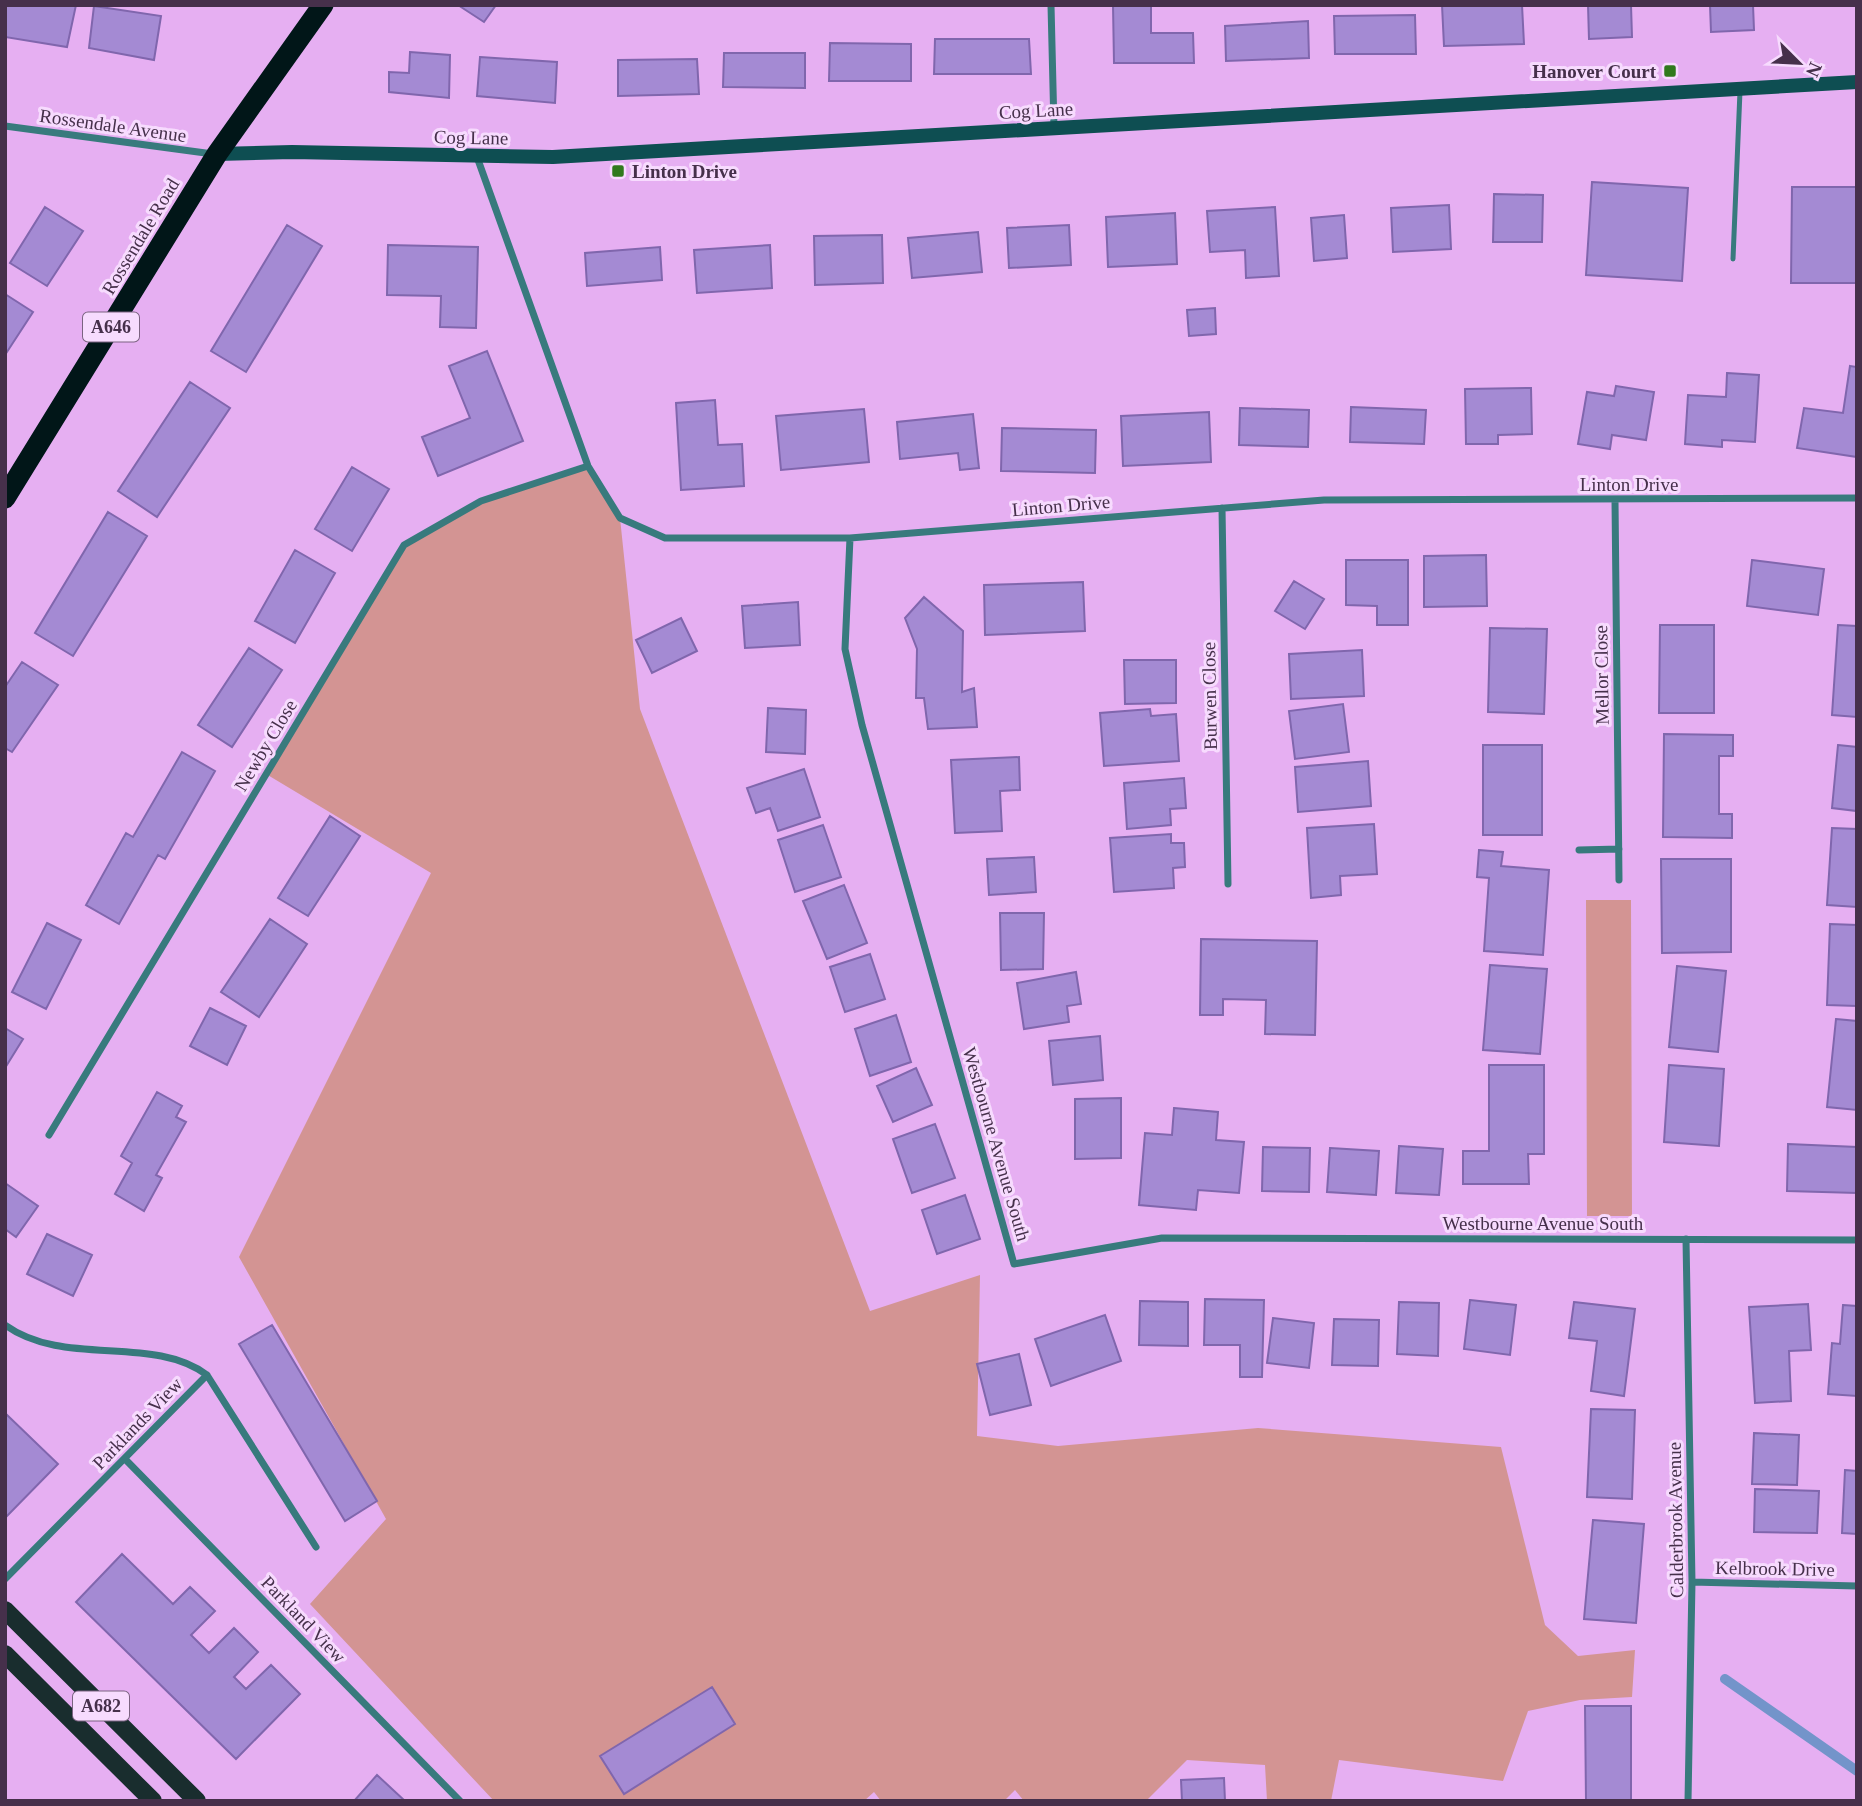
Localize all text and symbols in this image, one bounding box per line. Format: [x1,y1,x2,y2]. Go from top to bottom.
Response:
north arrow [1764,28,1834,98]
text: N [1802,59,1826,80]
place label: Hanover Court [1532,61,1657,82]
marker: Hanover Court [1662,63,1678,79]
street label: Cog Lane [998,98,1074,123]
street label: Rossendale Avenue [38,105,188,146]
street label: Cog Lane [434,126,508,149]
place label: Linton Drive [632,161,737,182]
marker: Linton Drive [610,163,626,179]
street label: Rossendale Road [98,174,184,298]
road number: A646 [83,312,139,342]
street label: Linton Drive [1580,474,1678,495]
street label: Linton Drive [1011,491,1111,520]
street label: Mellor Close [1590,625,1613,725]
street label: Burwen Close [1198,642,1221,750]
street label: Newby Close [230,696,301,795]
street label: Westbourne Avenue South [959,1045,1034,1244]
street label: Westbourne Avenue South [1443,1213,1644,1234]
street label: Parklands View [88,1373,187,1474]
street label: Calderbrook Avenue [1664,1442,1687,1598]
street label: Kelbrook Drive [1715,1557,1835,1580]
street label: Parkland View [257,1572,350,1667]
road number: A682 [73,1692,129,1721]

